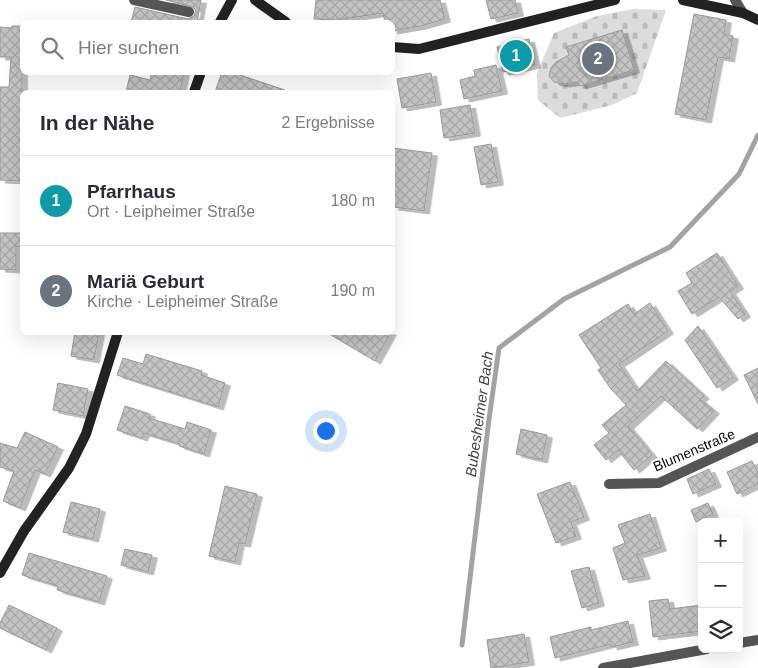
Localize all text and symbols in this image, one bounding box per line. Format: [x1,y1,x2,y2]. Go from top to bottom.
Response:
search box [20,20,395,75]
icon: search [38,34,66,62]
text: Hier suchen [78,37,179,58]
pin: 1 [500,37,532,75]
pin: 2 [582,40,614,78]
text: In der Nähe [40,111,154,134]
text: 2 Ergebnisse [282,114,375,131]
text: Pfarrhaus [87,181,176,202]
text: 1 [52,192,60,209]
text: 180 m [331,192,375,209]
text: Ort · Leipheimer Straße [87,203,255,220]
text: Mariä Geburt [87,271,204,292]
text: 2 [52,282,60,299]
text: 190 m [331,282,375,299]
text: Kirche · Leipheimer Straße [87,293,278,310]
water label: Bubesheimer Bach [462,350,496,478]
your location [313,418,339,444]
street label: Blumenstraße [651,426,737,474]
map controls [698,518,743,653]
button: + [698,518,743,563]
button: − [698,563,743,608]
button: layers [698,608,743,653]

